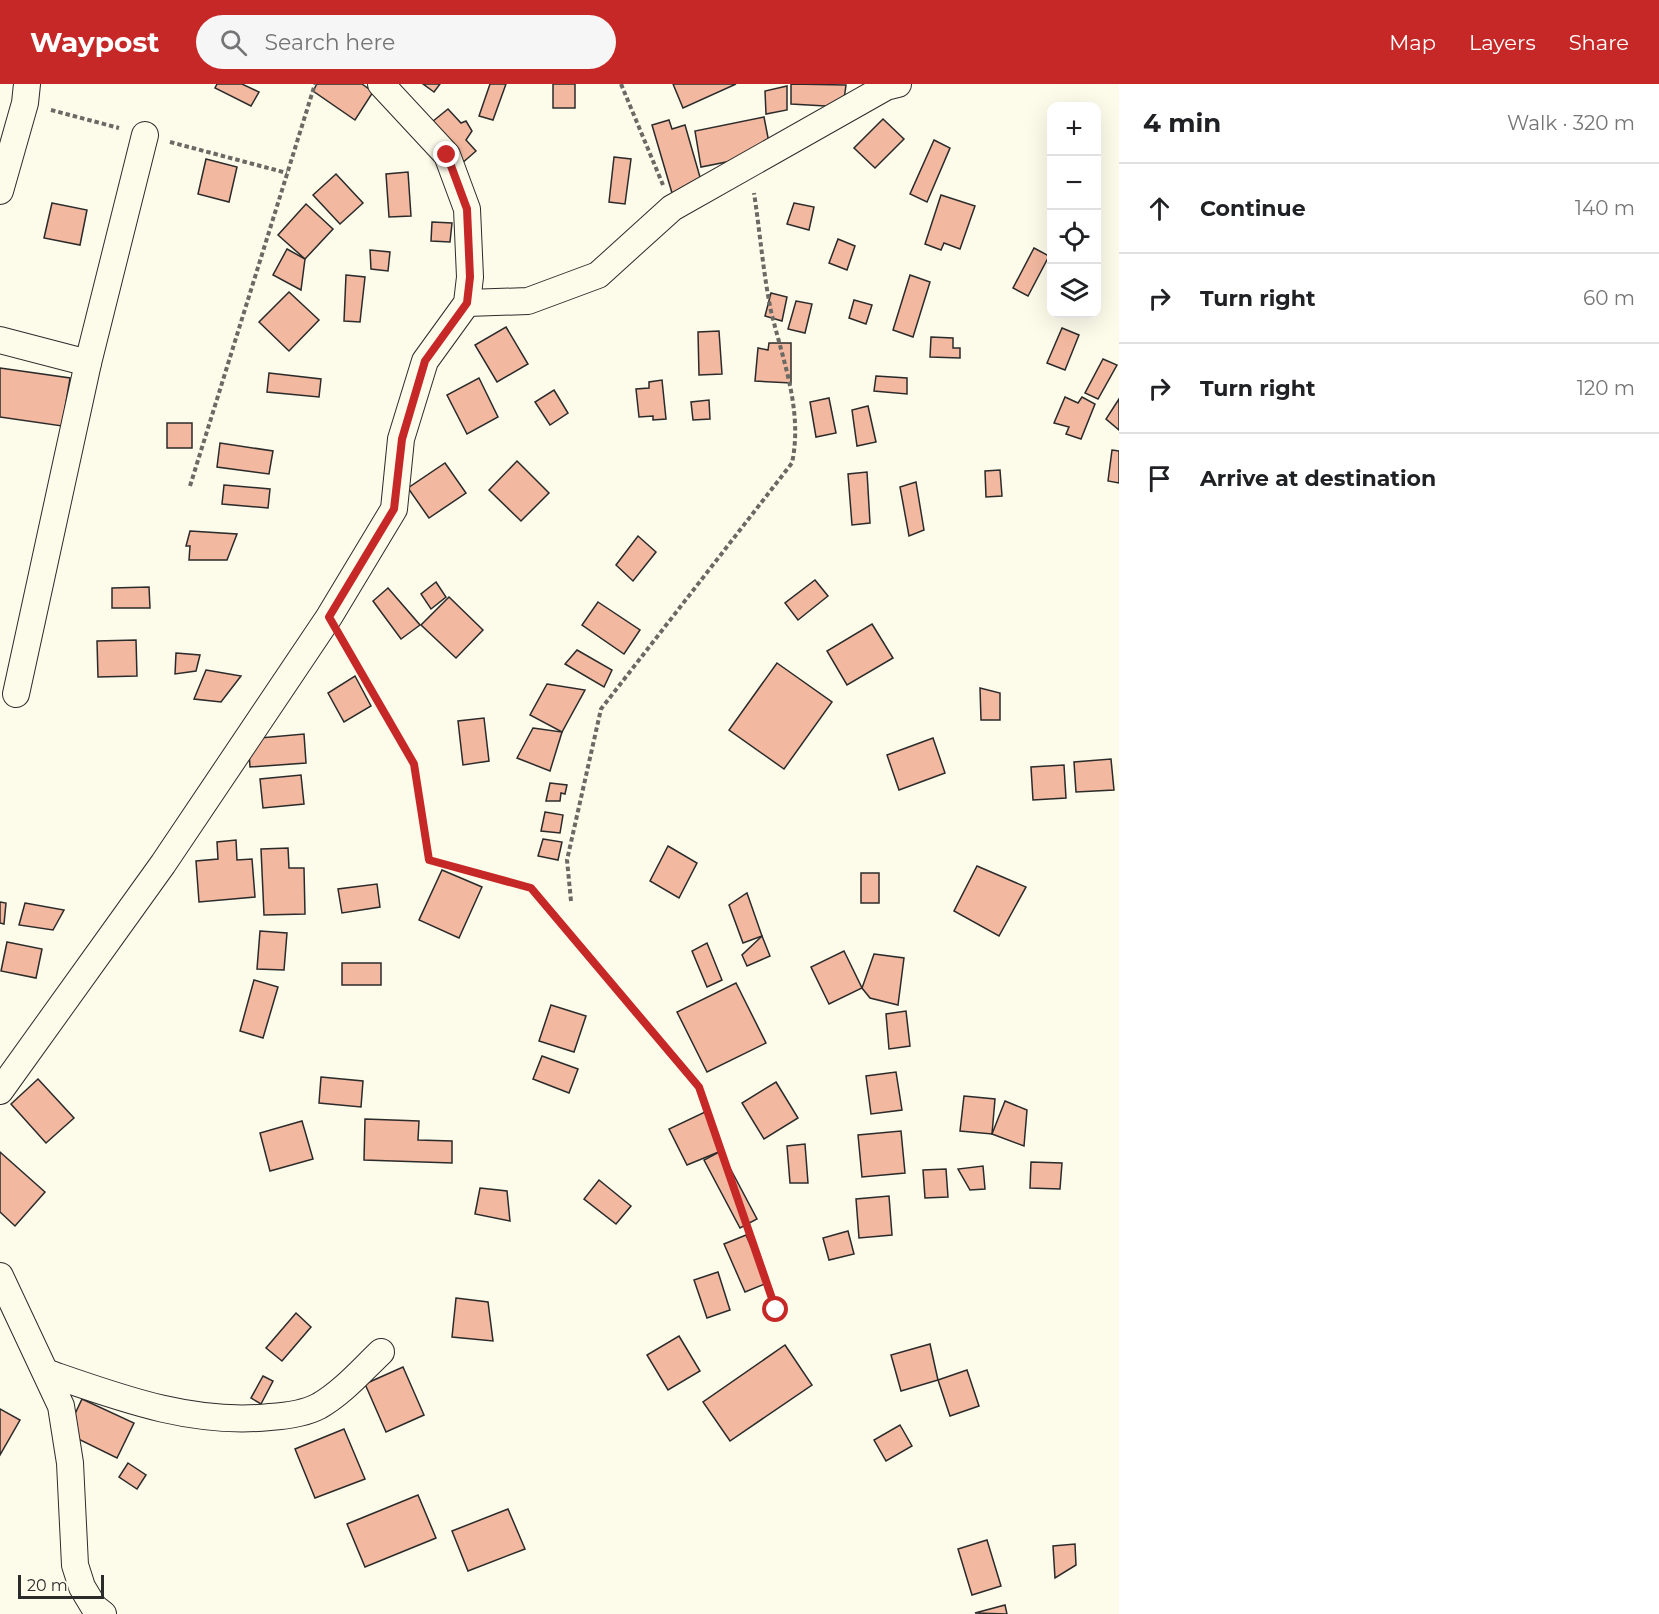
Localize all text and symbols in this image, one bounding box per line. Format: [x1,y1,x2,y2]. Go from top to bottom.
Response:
search box [196,15,616,69]
text: Waypost [30,25,160,59]
icon: search [217,26,250,59]
text: Search here [265,29,395,56]
text: Map [1389,30,1436,55]
text: Layers [1469,30,1536,55]
text: Share [1569,30,1629,55]
map controls [1047,102,1101,318]
button: + [1047,102,1101,156]
text: 4 min [1143,107,1221,139]
text: Walk · 320 m [1507,111,1635,135]
route end [433,141,459,167]
button: − [1047,156,1101,210]
icon: ahead [1143,192,1176,225]
text: Continue [1200,195,1306,222]
text: 140 m [1575,196,1635,220]
button: locate [1047,210,1101,264]
button: layers [1047,264,1101,318]
icon: right [1143,282,1176,315]
text: Turn right [1200,285,1315,312]
text: 60 m [1583,286,1635,310]
icon: right [1143,372,1176,405]
text: Turn right [1200,375,1315,402]
text: 120 m [1577,376,1635,400]
icon: arrive [1143,462,1176,495]
text: Arrive at destination [1200,465,1436,492]
route start [762,1296,788,1322]
scale bar [18,1572,104,1600]
text: 20 m [27,1576,68,1595]

